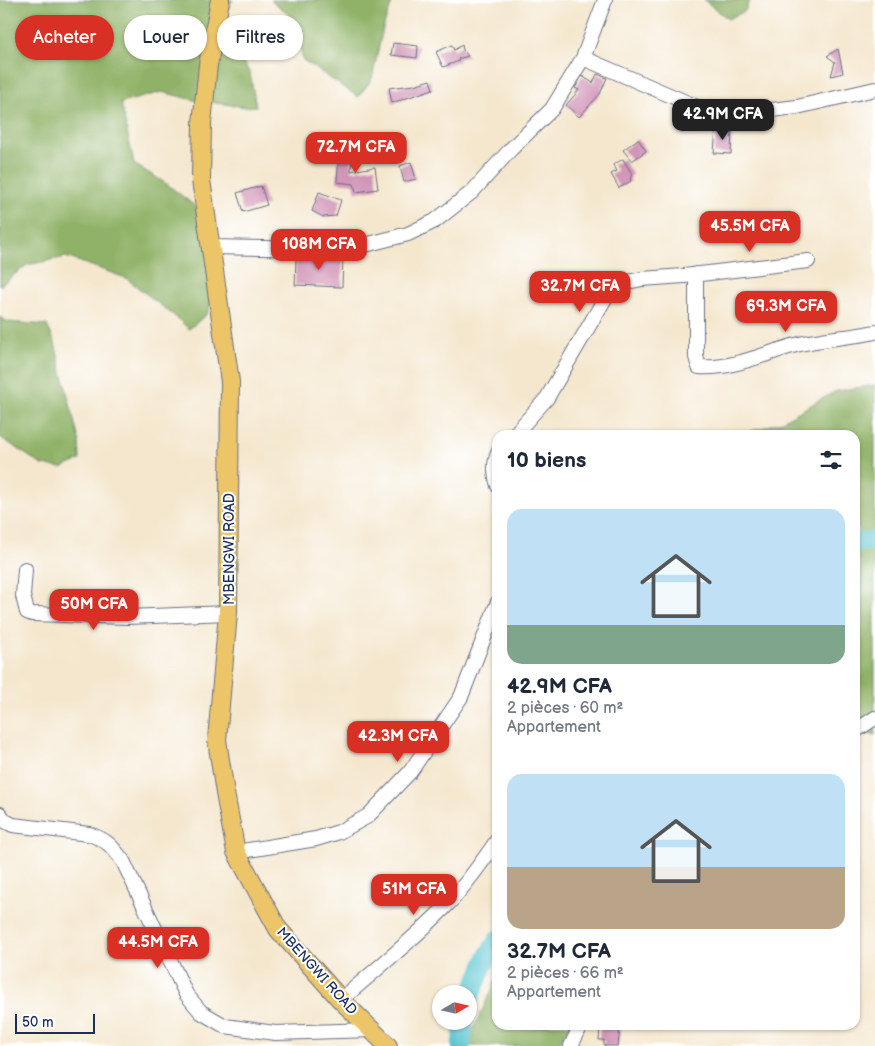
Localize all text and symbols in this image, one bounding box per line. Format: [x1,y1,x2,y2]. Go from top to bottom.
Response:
chip: Acheter [15,15,114,60]
chip: Louer [124,15,207,60]
chip: Filtres [217,15,303,60]
pin: 42.9M CFA [666,98,780,141]
text: 42.9M CFA [683,105,763,124]
pin: 72.7M CFA [299,132,413,174]
text: 72.7M CFA [317,138,395,157]
pin: 45.5M CFA [693,210,807,253]
text: 45.5M CFA [710,217,790,236]
pin: 108M CFA [267,228,371,271]
text: 108M CFA [282,235,356,254]
pin: 32.7M CFA [523,270,637,313]
text: 32.7M CFA [540,277,620,296]
pin: 69.3M CFA [729,290,843,333]
text: 69.3M CFA [746,297,826,316]
icon: filters [817,446,845,474]
text: 10 biens [507,448,586,473]
street label: MBENGWI ROAD [221,493,238,605]
icon: home [631,541,721,631]
pin: 50M CFA [48,588,140,631]
text: 50M CFA [60,595,128,614]
text: 42.9M CFA [507,674,612,699]
text: 2 pièces · 60 m² [507,699,623,718]
text: Appartement [507,718,601,737]
pin: 42.3M CFA [341,720,455,763]
text: 42.3M CFA [358,727,438,746]
icon: home [631,806,721,896]
pin: 51M CFA [368,874,460,916]
text: 51M CFA [382,880,446,899]
street label: MBENGWI ROAD [273,924,361,1018]
pin: 44.5M CFA [101,926,215,969]
text: 44.5M CFA [118,933,198,952]
text: 32.7M CFA [507,939,611,964]
text: 2 pièces · 66 m² [507,964,624,983]
text: Appartement [507,983,601,1002]
north arrow [432,985,478,1030]
map controls [432,985,477,1030]
scale bar [15,1011,95,1034]
text: 50 m [22,1014,54,1031]

